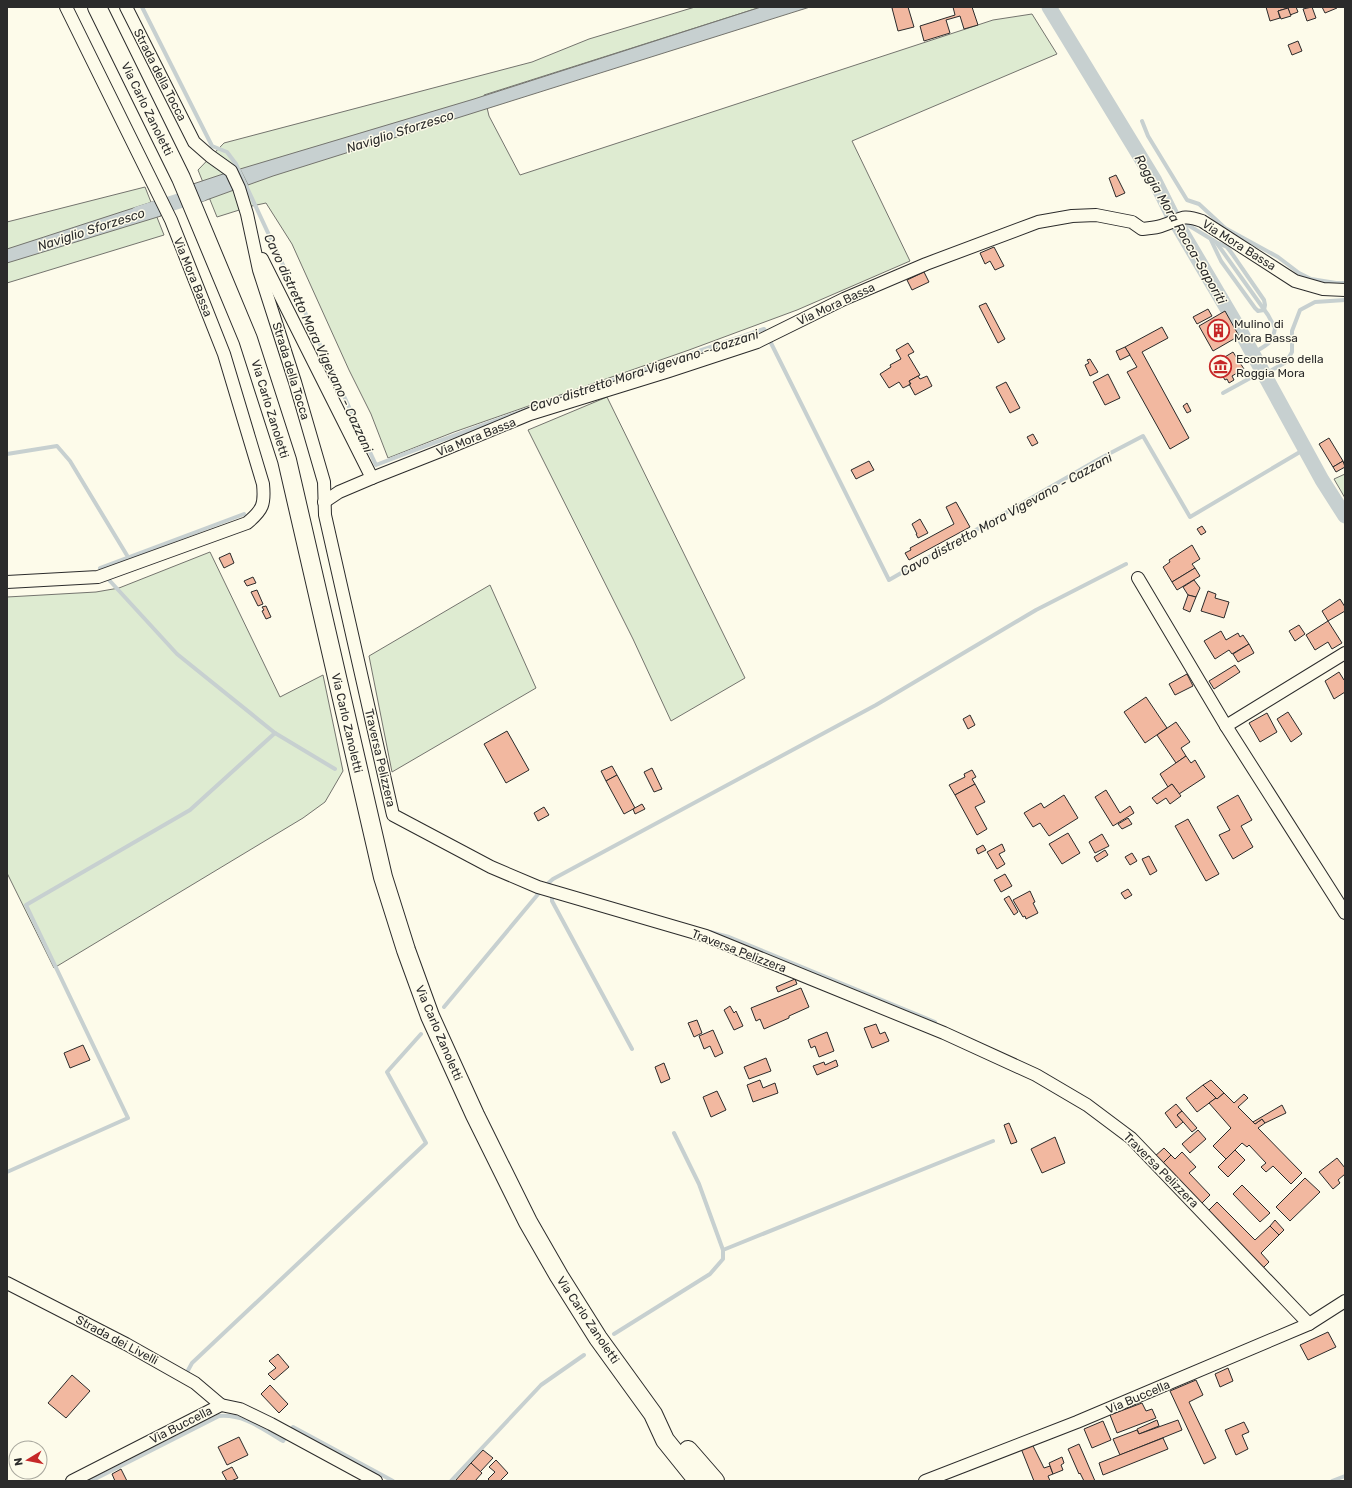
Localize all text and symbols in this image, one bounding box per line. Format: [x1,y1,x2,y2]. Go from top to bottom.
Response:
street label: Strada della Tocca [131,27,189,123]
street label: Via Carlo Zanoletti [118,60,176,158]
water label: Naviglio Sforzesco [345,107,456,157]
water label: Roggia Mora Rocca-Saporiti [1131,152,1230,308]
water label: Naviglio Sforzesco [36,205,147,255]
street label: Via Mora Bassa [1200,217,1278,273]
water label: Cavo distretto Mora Vigevano - Cazzani [260,231,376,456]
street label: Via Mora Bassa [171,235,215,319]
street label: Via Mora Bassa [795,280,877,328]
place label: Mulino di Mora Bassa [1234,317,1298,345]
building icon: Mulino di Mora Bassa [1206,318,1232,344]
street label: Strada della Tocca [269,320,313,422]
water label: Cavo distretto Mora Vigevano - Cazzani [528,326,762,416]
place label: Ecomuseo della Roggia Mora [1236,352,1324,380]
museum icon: Ecomuseo della Roggia Mora [1208,353,1234,379]
street label: Via Carlo Zanoletti [248,358,292,460]
street label: Via Mora Bassa [434,415,518,459]
water label: Cavo distretto Mora Vigevano - Cazzani [898,449,1116,580]
street label: Via Carlo Zanoletti [329,672,365,774]
street label: Traversa Pelizzera [362,707,398,809]
street label: Traversa Pelizzera [690,926,788,976]
street label: Via Carlo Zanoletti [413,983,465,1083]
street label: Traversa Pelizzera [1121,1130,1201,1210]
street label: Via Carlo Zanoletti [554,1274,622,1366]
street label: Strada dei Livelli [73,1312,161,1368]
street label: Via Buccella [1104,1377,1172,1417]
street label: Via Buccella [148,1403,214,1447]
north arrow [8,1440,48,1480]
text: N [12,1457,26,1467]

